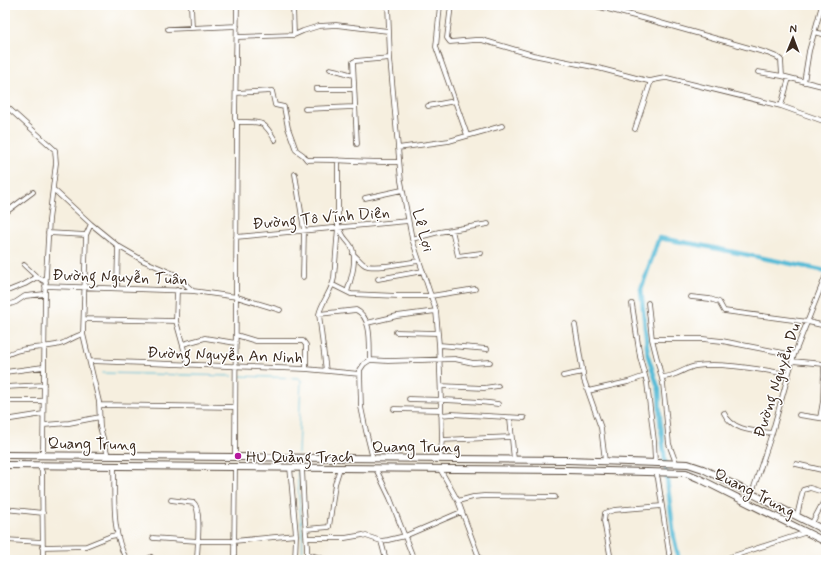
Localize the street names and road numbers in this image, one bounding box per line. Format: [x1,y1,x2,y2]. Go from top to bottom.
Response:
street label: Đường Tô Vĩnh Diện [252,202,391,236]
street label: Lê Lợi [407,207,438,255]
street label: Đường Nguyễn Tuân [52,265,188,291]
street label: Đường Nguyễn Du [749,321,807,441]
street label: Đường Nguyễn An Ninh [147,342,303,370]
street label: Quang Trung [47,433,137,457]
street label: Quang Trung [372,437,460,459]
street label: Quang Trung [710,464,799,524]

